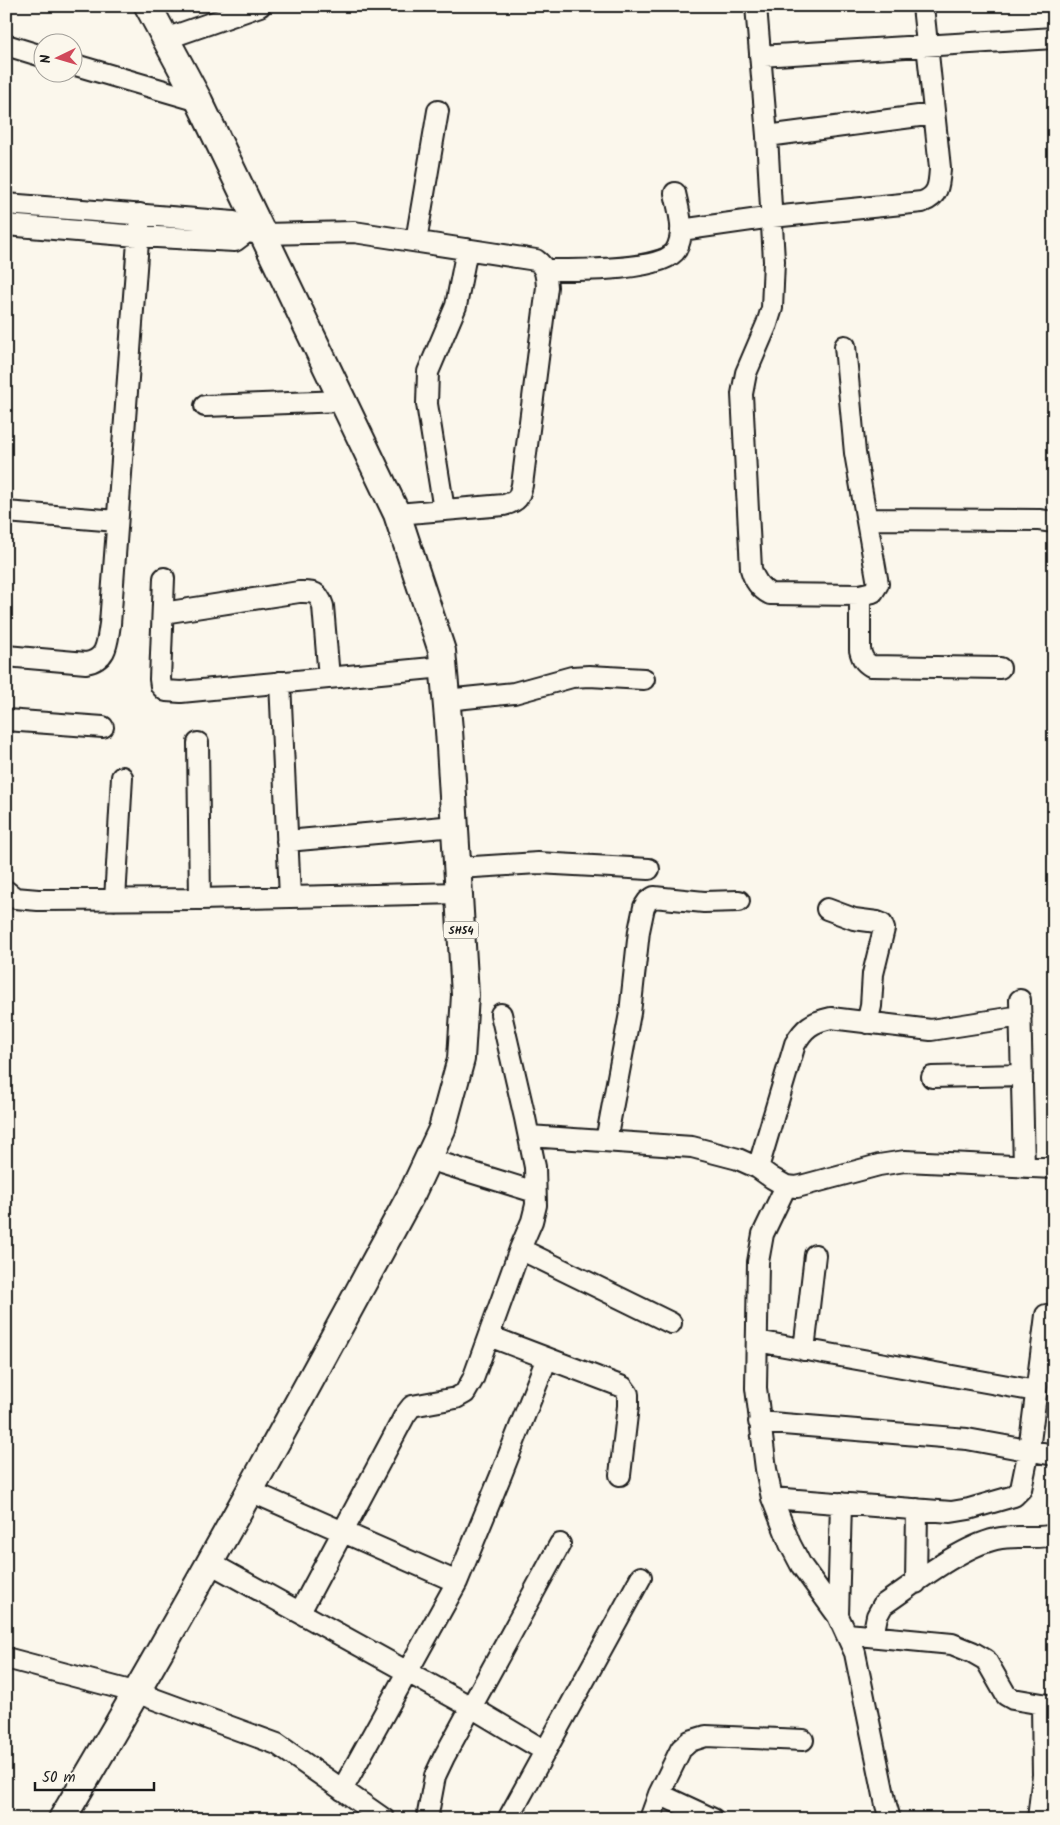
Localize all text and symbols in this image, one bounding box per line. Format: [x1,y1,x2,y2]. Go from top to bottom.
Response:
north arrow [32,32,82,82]
text: N [35,54,57,64]
road number: SH54 [444,922,478,938]
scale bar [35,1760,154,1792]
text: 50 m [42,1766,76,1790]

